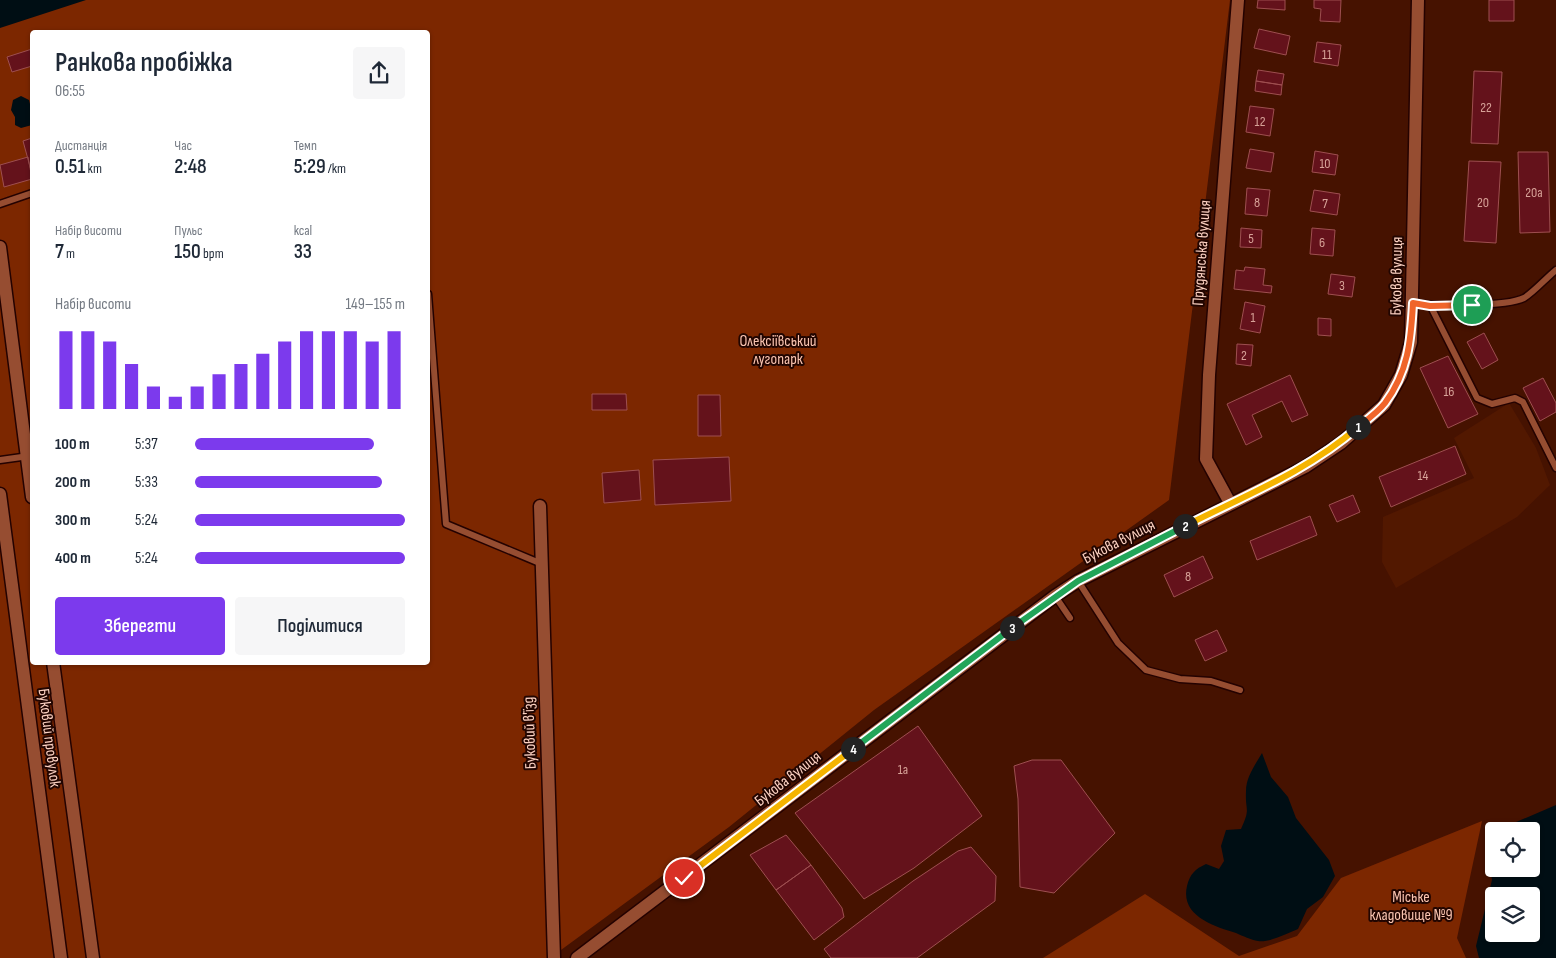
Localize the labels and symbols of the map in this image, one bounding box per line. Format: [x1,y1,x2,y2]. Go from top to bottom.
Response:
house number: 11 [1322,46,1332,63]
house number: 22 [1480,99,1492,116]
house number: 12 [1255,113,1266,130]
house number: 10 [1319,155,1331,172]
house number: 20а [1525,184,1543,201]
house number: 8 [1254,194,1260,211]
house number: 20 [1477,194,1489,211]
house number: 7 [1322,195,1328,212]
street label: Прудянська вулиця [1189,200,1215,306]
house number: 5 [1248,230,1254,247]
house number: 6 [1319,234,1325,251]
street label: Букова вулиця [1387,236,1407,316]
house number: 3 [1339,277,1345,294]
pin [1451,284,1493,326]
house number: 1 [1251,309,1256,326]
park label: Олексіївський лугопарк [739,332,817,369]
house number: 2 [1241,347,1247,364]
house number: 16 [1443,383,1455,400]
pin: 1 [1346,414,1370,440]
house number: 14 [1418,467,1429,484]
pin: 2 [1172,514,1198,538]
street label: Букова вулиця [1080,516,1158,568]
house number: 8 [1185,568,1191,585]
pin: 3 [1000,616,1024,640]
street label: Буковий провулок [34,688,65,789]
street label: Буковий в'їзд [519,696,541,770]
pin: 4 [840,736,866,762]
street label: Букова вулиця [751,747,825,811]
house number: 1а [898,761,908,778]
pin [663,857,705,899]
park label: Міське кладовище №9 [1369,888,1453,925]

